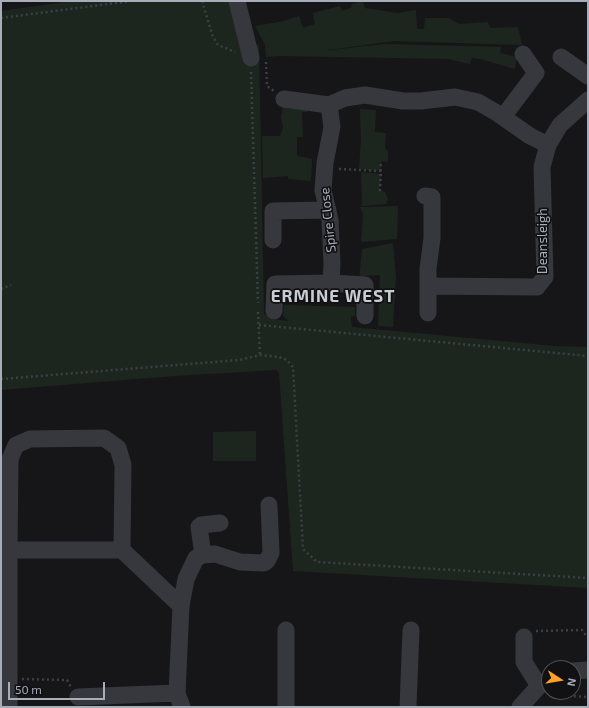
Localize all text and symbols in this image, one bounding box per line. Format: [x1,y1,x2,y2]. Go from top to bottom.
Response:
street label: Spire Close [317,187,339,253]
street label: Deansleigh [535,208,551,274]
district label: ERMINE WEST [271,286,395,306]
north arrow [541,660,581,700]
scale bar [10,674,107,700]
text: N [565,677,579,688]
text: 50 m [15,682,42,696]

